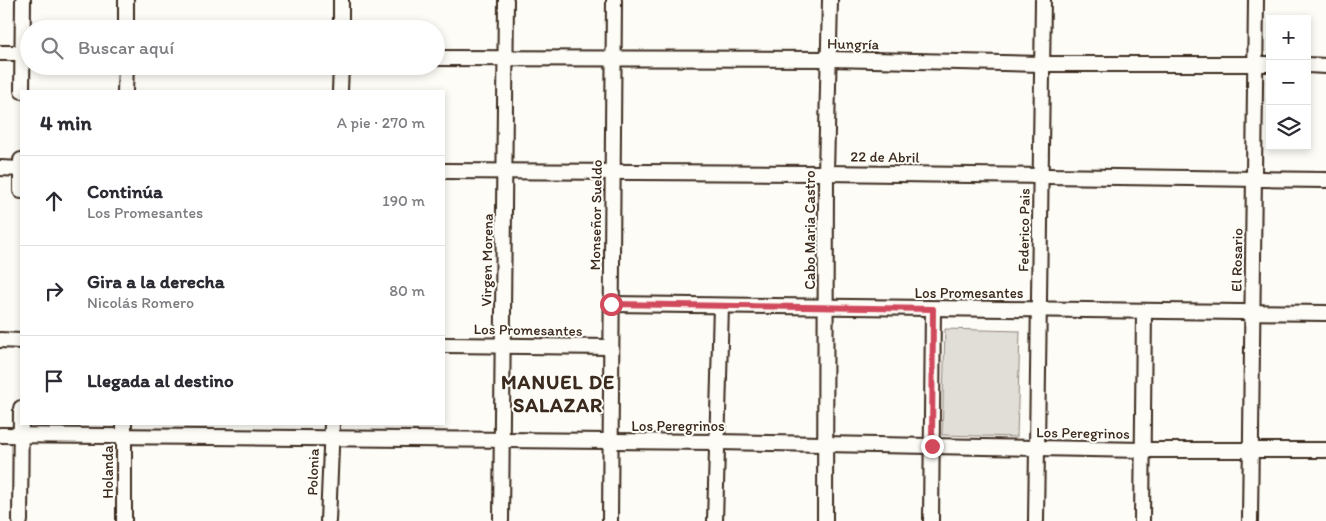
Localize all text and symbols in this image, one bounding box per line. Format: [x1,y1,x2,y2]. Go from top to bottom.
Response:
map controls [1266,15,1311,150]
button: + [1266,15,1311,60]
search box [20,20,445,75]
icon: search [38,34,66,62]
street label: Hungría [827,35,880,53]
text: Buscar aquí [78,36,174,59]
button: − [1266,60,1311,105]
button: layers [1266,105,1311,150]
text: 4 min [40,110,92,135]
text: A pie · 270 m [337,113,425,132]
street label: 22 de Abril [850,147,921,167]
street label: Monseñor Sueldo [586,159,606,271]
street label: Cabo Maria Castro [801,170,819,290]
text: Continúa [87,180,163,203]
icon: ahead [40,187,68,215]
street label: Federico Pais [1014,188,1034,272]
text: 190 m [382,191,425,210]
text: Los Promesantes [87,203,203,222]
street label: Virgen Morena [477,213,497,307]
street label: El Rosario [1227,228,1247,292]
text: Gira a la derecha [87,270,225,293]
icon: right [40,277,68,305]
text: 80 m [389,281,425,300]
street label: Los Promesantes [915,284,1024,302]
text: Nicolás Romero [87,293,194,312]
route start [600,293,623,316]
street label: Los Promesantes [473,320,583,340]
icon: arrive [40,367,68,395]
text: Llegada al destino [87,369,234,392]
district label: MANUEL DE SALAZAR [501,370,615,417]
street label: Los Peregrinos [631,417,725,435]
street label: Los Peregrinos [1036,423,1130,443]
route end [921,435,944,458]
street label: Holanda [99,445,117,499]
street label: Polonia [303,448,323,496]

